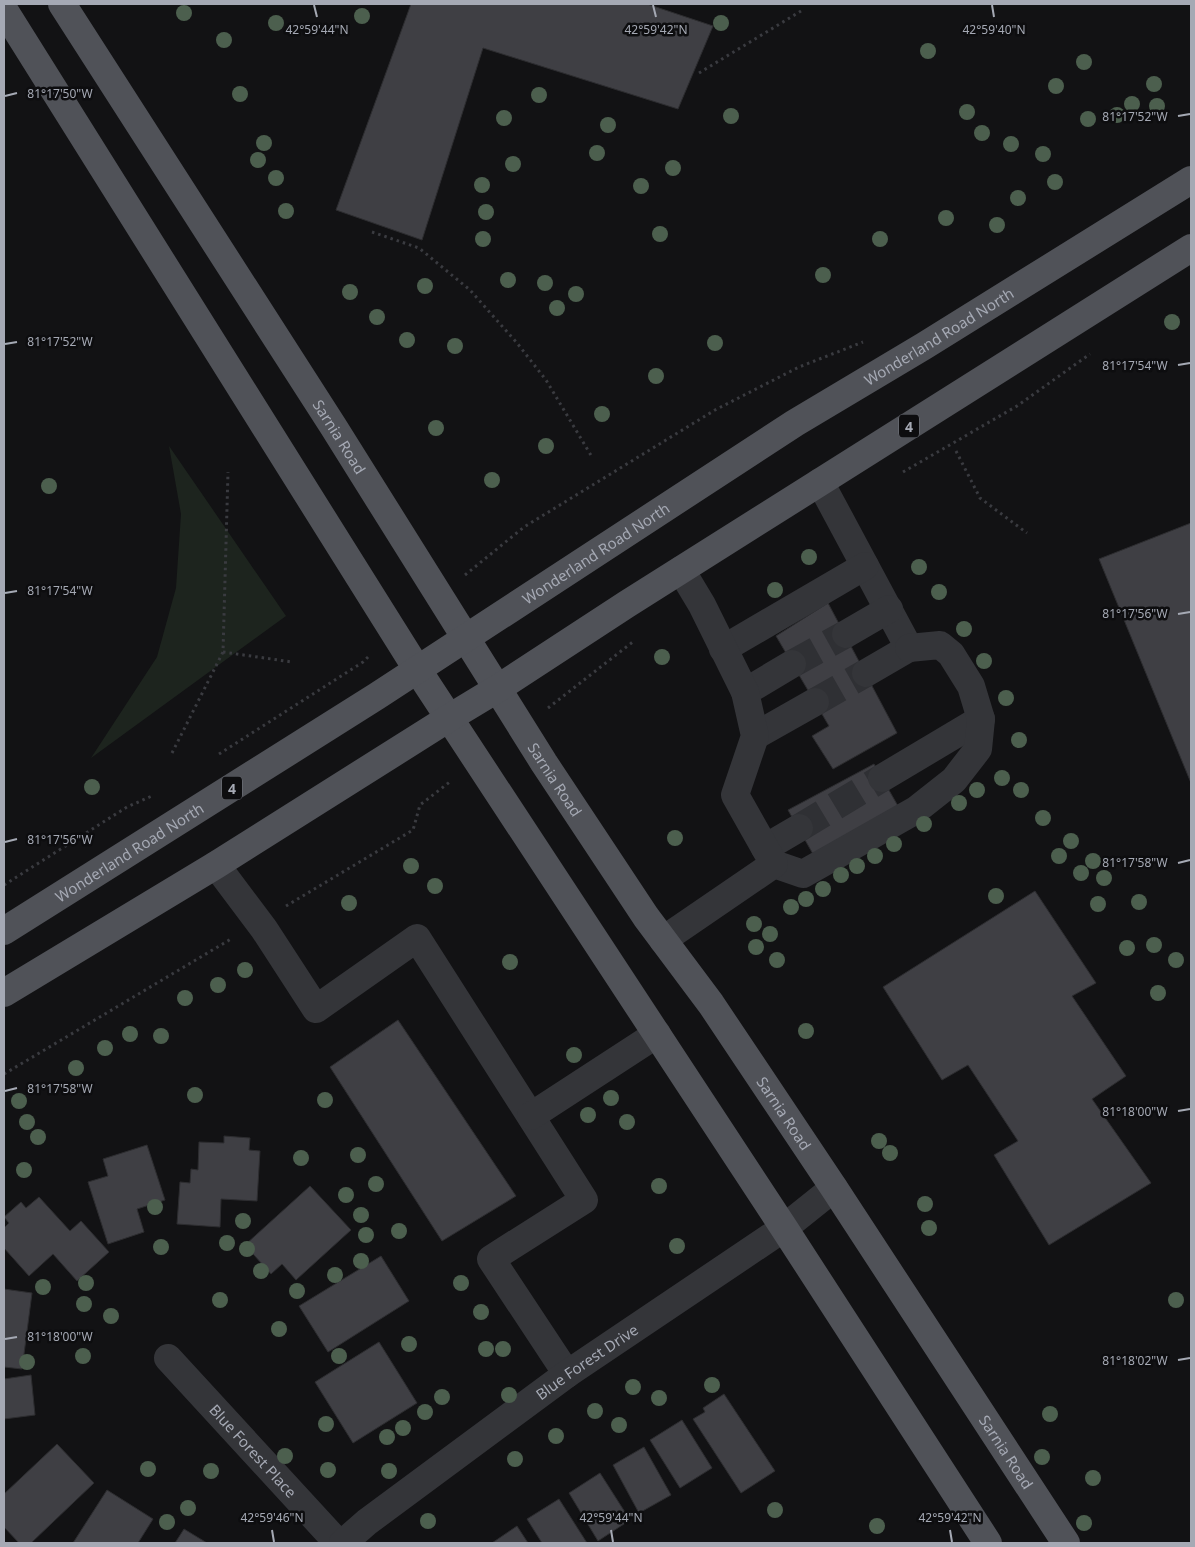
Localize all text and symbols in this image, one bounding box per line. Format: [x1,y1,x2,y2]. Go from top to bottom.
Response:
text: 42°59'44"N [285,21,349,38]
text: 42°59'42"N [624,21,688,38]
text: 42°59'40"N [962,21,1026,38]
text: 81°17'50"W [27,85,93,102]
text: 81°17'52"W [1102,108,1168,125]
street label: Wonderland Road North [860,283,1017,390]
text: 81°17'52"W [27,333,93,350]
text: 81°17'54"W [1102,357,1168,374]
street label: Sarnia Road [309,396,371,478]
road number: 4 [899,414,919,438]
street label: Wonderland Road North [518,498,673,609]
text: 81°17'54"W [27,582,93,599]
text: 81°17'56"W [1102,605,1168,622]
street label: Sarnia Road [524,739,587,820]
road number: 4 [222,776,242,800]
street label: Wonderland Road North [51,798,207,906]
text: 81°17'56"W [27,831,93,848]
text: 81°17'58"W [1102,854,1168,871]
street label: Sarnia Road [752,1073,816,1154]
text: 81°17'58"W [27,1080,93,1097]
text: 81°18'00"W [1102,1103,1168,1120]
street label: Blue Forest Drive [531,1319,642,1404]
text: 81°18'00"W [27,1328,93,1345]
text: 81°18'02"W [1102,1352,1168,1369]
street label: Blue Forest Place [205,1400,301,1502]
street label: Sarnia Road [975,1411,1038,1493]
text: 42°59'46"N [240,1509,304,1526]
text: 42°59'44"N [579,1509,643,1526]
text: 42°59'42"N [918,1509,982,1526]

